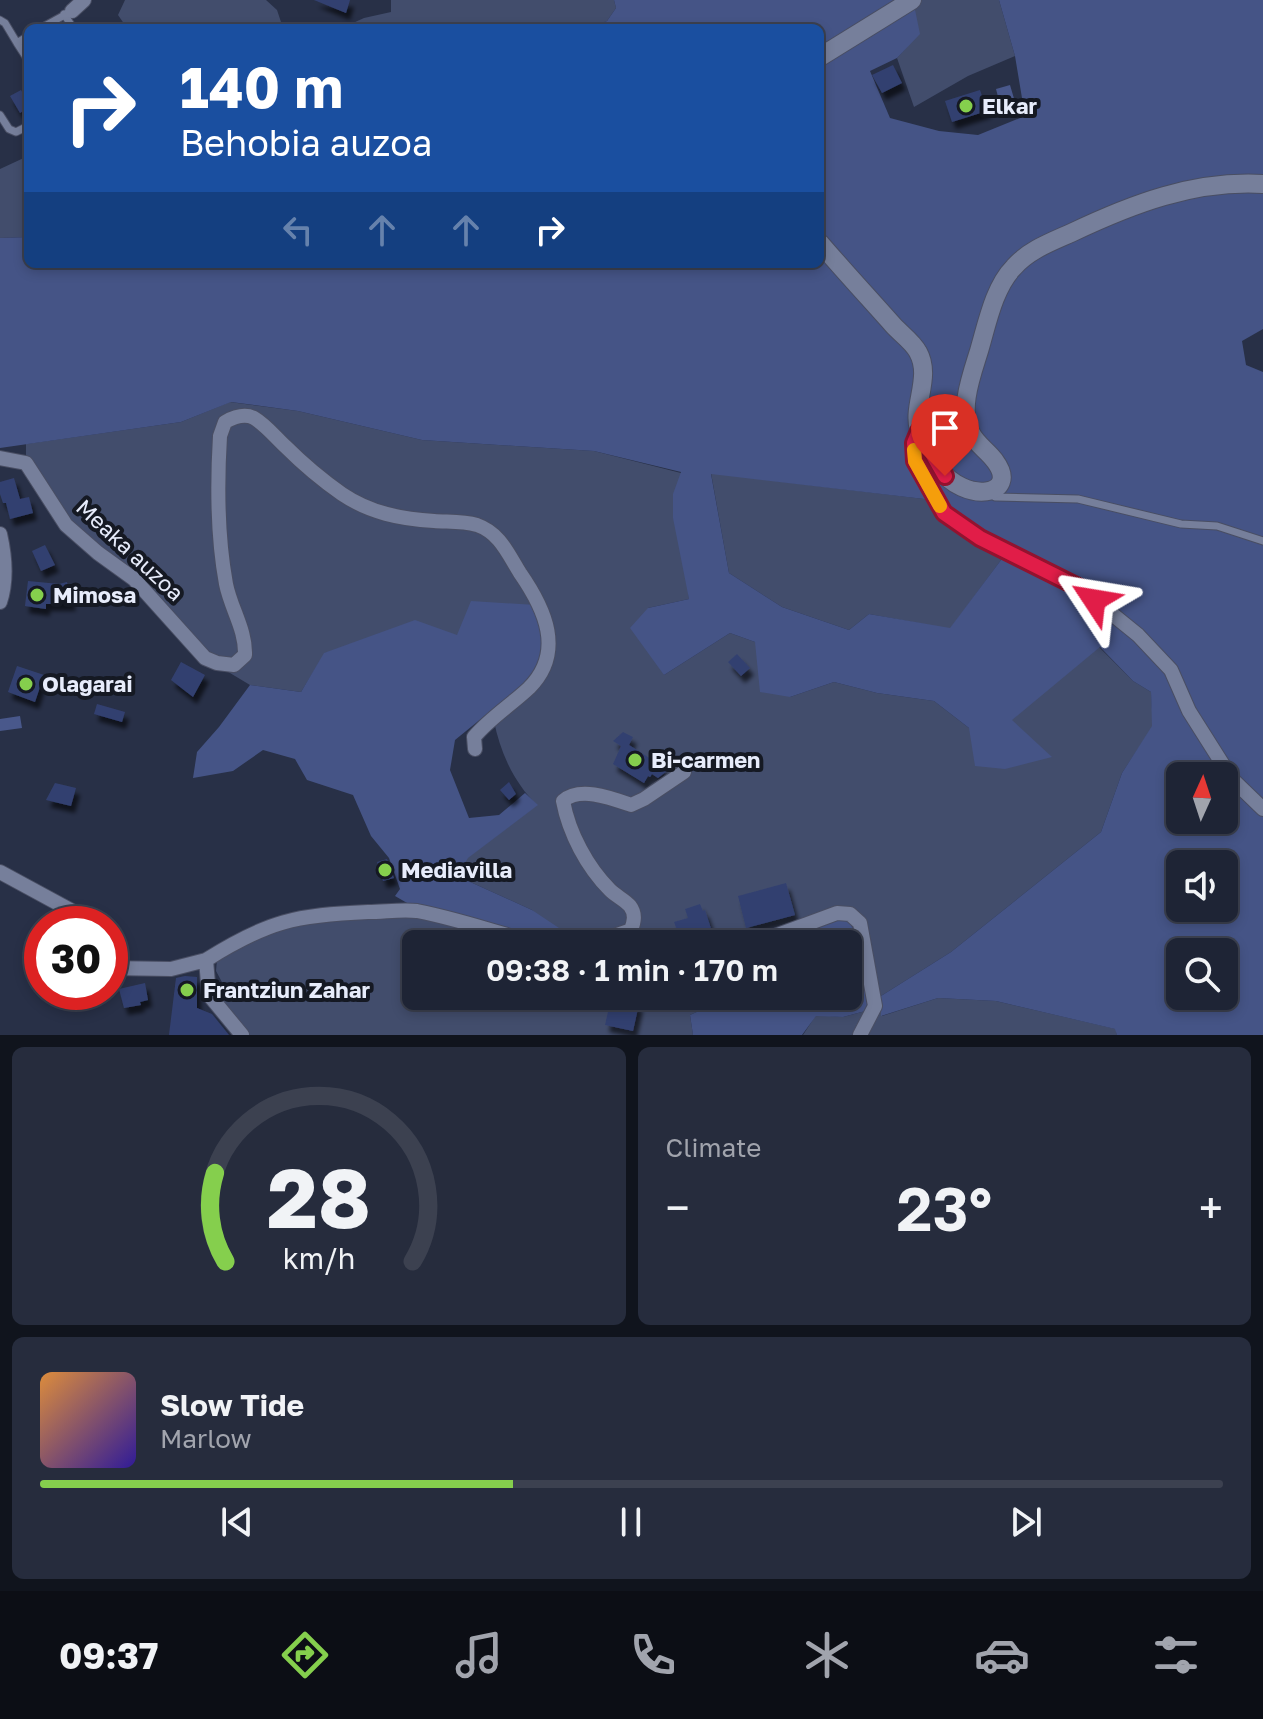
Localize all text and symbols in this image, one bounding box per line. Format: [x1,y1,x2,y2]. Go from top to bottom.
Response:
text: 140 m [180,53,343,120]
icon: right [48,56,152,160]
place label: Elkar [982,92,1037,119]
marker: Elkar [957,97,975,115]
text: Behobia auzoa [180,121,432,164]
icon: left [276,208,320,252]
icon: ahead [360,208,404,252]
icon: ahead [444,208,488,252]
icon: right [528,208,572,252]
pin [911,394,979,476]
icon: arrive [923,406,967,450]
street label: Meaka auzoa [71,493,190,606]
position arrow [1052,558,1136,642]
place label: Mimosa [53,581,136,608]
marker: Mimosa [28,586,46,604]
place label: Olagarai [42,670,132,697]
marker: Olagarai [17,675,35,693]
place label: Bi-carmen [651,746,760,773]
marker: Bi-carmen [626,751,644,769]
north arrow [1166,762,1238,834]
map controls [1166,762,1238,1010]
button: sound [1166,850,1238,922]
place label: Mediavilla [401,856,512,883]
marker: Mediavilla [376,861,394,879]
speed limit sign: 30 [24,906,128,1010]
button: search [1166,938,1238,1010]
text: 09:38 · 1 min · 170 m [486,952,778,988]
place label: Frantziun Zahar [203,976,370,1003]
marker: Frantziun Zahar [178,981,196,999]
text: Climate [666,1132,761,1163]
text: 28 [267,1146,371,1246]
text: 23° [896,1172,992,1244]
text: − [666,1181,690,1234]
text: + [1199,1181,1223,1234]
text: km/h [282,1241,355,1275]
text: Slow Tide [160,1387,304,1423]
text: Marlow [160,1423,252,1454]
icon: previous [215,1500,259,1544]
icon: pause [609,1500,653,1544]
icon: next [1004,1500,1048,1544]
icon: directions [277,1627,333,1683]
icon: music [451,1627,507,1683]
icon: phone [625,1627,681,1683]
icon: climate [799,1627,855,1683]
icon: car [974,1627,1030,1683]
icon: filters [1148,1627,1204,1683]
text: 09:37 [59,1634,158,1677]

